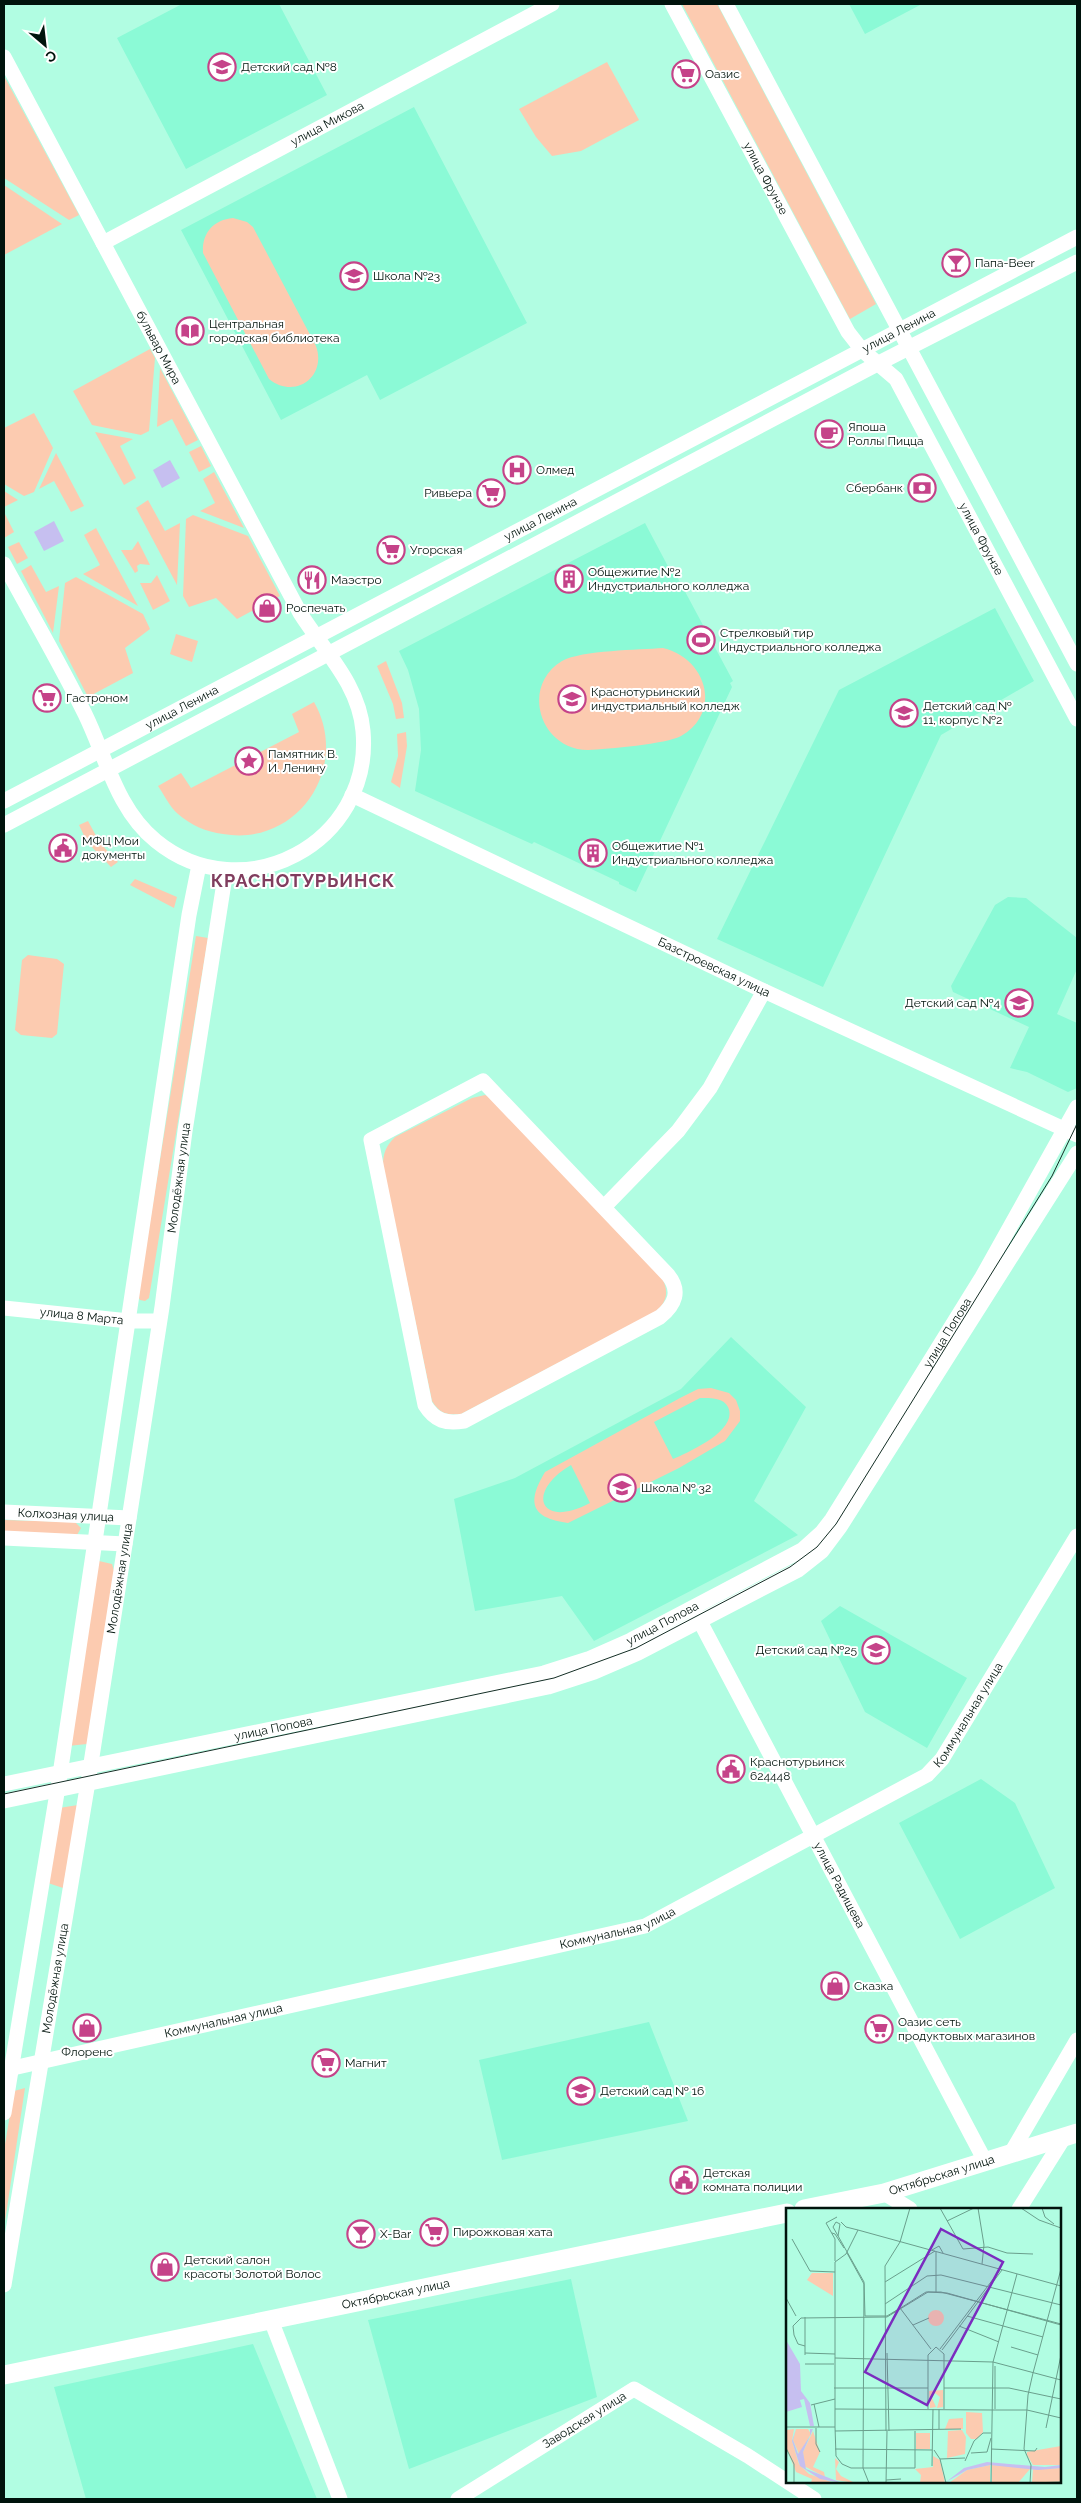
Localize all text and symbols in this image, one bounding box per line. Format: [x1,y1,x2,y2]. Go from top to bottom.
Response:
north arrow [20,20,70,70]
text: С [43,47,59,66]
school or university icon: Детский сад №8 [207,52,237,82]
supermarket icon: Оазис [671,59,701,89]
place label: Детский сад №8 [241,60,337,74]
place label: Оазис [705,67,740,81]
street label: улица Микова [288,99,366,149]
street label: улица Фрунзе [741,140,791,217]
bar icon: Папа-Beer [941,248,971,278]
place label: Папа-Beer [975,256,1036,270]
school or university icon: Школа №23 [339,261,369,291]
place label: Школа №23 [373,269,440,283]
street label: улица Ленина [860,306,938,356]
street label: бульвар Мира [133,308,184,387]
library icon: Центральная городская библиотека [175,316,205,346]
place label: Центральная городская библиотека [209,317,339,345]
cafe icon: Япоша Роллы Пицца [814,419,844,449]
place label: Япоша Роллы Пицца [848,420,924,448]
hospital icon: Олмед [502,455,532,485]
place label: Олмед [536,463,574,477]
bank icon: Сбербанк [907,473,937,503]
supermarket icon: Ривьера [476,478,506,508]
place label: Сбербанк [846,481,903,495]
place label: Ривьера [424,486,472,500]
street label: улица Ленина [502,494,579,544]
street label: улица Фрунзе [956,500,1006,578]
supermarket icon: Угорская [376,535,406,565]
place label: Угорская [410,543,462,557]
building icon: Общежитие №2 Индустриального колледжа [554,564,584,594]
restaurant icon: Маэстро [297,565,327,595]
place label: Общежитие №2 Индустриального колледжа [588,565,749,593]
place label: Маэстро [331,573,382,587]
shop icon: Роспечать [252,593,282,623]
place label: Роспечать [286,601,345,615]
sports icon: Стрелковый тир Индустриального колледжа [686,625,716,655]
place label: Стрелковый тир Индустриального колледжа [720,626,881,654]
supermarket icon: Гастроном [32,683,62,713]
street label: улица Ленина [143,683,221,732]
school or university icon: Краснотурьинский индустриальный колледж [557,684,587,714]
place label: Краснотурьинский индустриальный колледж [591,685,740,713]
place label: Гастроном [66,691,128,705]
school or university icon: Детский сад № 11, корпус №2 [889,698,919,728]
place label: Детский сад № 11, корпус №2 [923,699,1012,727]
place icon: Памятник В. И. Ленину [234,746,264,776]
place label: Памятник В. И. Ленину [268,747,337,775]
public building icon: МФЦ Мои документы [48,833,78,863]
place label: МФЦ Мои документы [82,834,145,862]
building icon: Общежитие №1 Индустриального колледжа [578,838,608,868]
place label: Общежитие №1 Индустриального колледжа [612,839,773,867]
district label: КРАСНОТУРЬИНСК [211,870,395,891]
street label: Базстроевская улица [656,935,772,1000]
school or university icon: Детский сад №4 [1004,988,1034,1018]
place label: Детский сад №4 [905,996,1000,1010]
street label: Молодёжная улица [165,1121,193,1234]
street label: улица Попова [920,1295,974,1370]
street label: улица 8 Марта [39,1305,124,1327]
school or university icon: Школа № 32 [607,1473,637,1503]
place label: Школа № 32 [641,1481,711,1495]
street label: Колхозная улица [17,1506,114,1524]
street label: Молодёжная улица [104,1522,135,1635]
street label: улица Попова [624,1599,701,1648]
school or university icon: Детский сад №25 [861,1635,891,1665]
place label: Детский сад №25 [755,1643,857,1657]
street label: Коммунальная улица [931,1660,1006,1770]
street label: улица Попова [233,1714,314,1744]
public building icon: Краснотурьинск 624448 [716,1754,746,1784]
place label: Краснотурьинск 624448 [750,1755,845,1783]
street label: улица Радищева [811,1840,868,1931]
street label: Коммунальная улица [558,1904,678,1952]
street label: Молодёжная улица [39,1922,71,2034]
shop icon: Сказка [820,1971,850,2001]
place label: Сказка [854,1979,893,1993]
street label: Коммунальная улица [163,2001,284,2041]
shop icon: Флоренс [72,2013,102,2043]
supermarket icon: Оазис сеть продуктовых магазинов [864,2014,894,2044]
place label: Оазис сеть продуктовых магазинов [898,2015,1035,2043]
place label: Флоренс [61,2045,113,2059]
supermarket icon: Магнит [311,2048,341,2078]
place label: Магнит [345,2056,387,2070]
school or university icon: Детский сад № 16 [566,2076,596,2106]
place label: Детский сад № 16 [600,2084,704,2098]
street label: Октябрьская улица [887,2152,996,2198]
public building icon: Детская комната полиции [669,2165,699,2195]
place label: Детская комната полиции [703,2166,802,2194]
inset map [786,2208,1061,2483]
supermarket icon: Пирожковая хата [419,2217,449,2247]
bar icon: X-Bar [346,2219,376,2249]
place label: Пирожковая хата [453,2225,553,2239]
place label: X-Bar [380,2227,412,2241]
shop icon: Детский салон красоты Золотой Волос [150,2252,180,2282]
place label: Детский салон красоты Золотой Волос [184,2253,322,2281]
street label: Октябрьская улица [340,2276,451,2312]
street label: Заводская улица [540,2389,629,2451]

